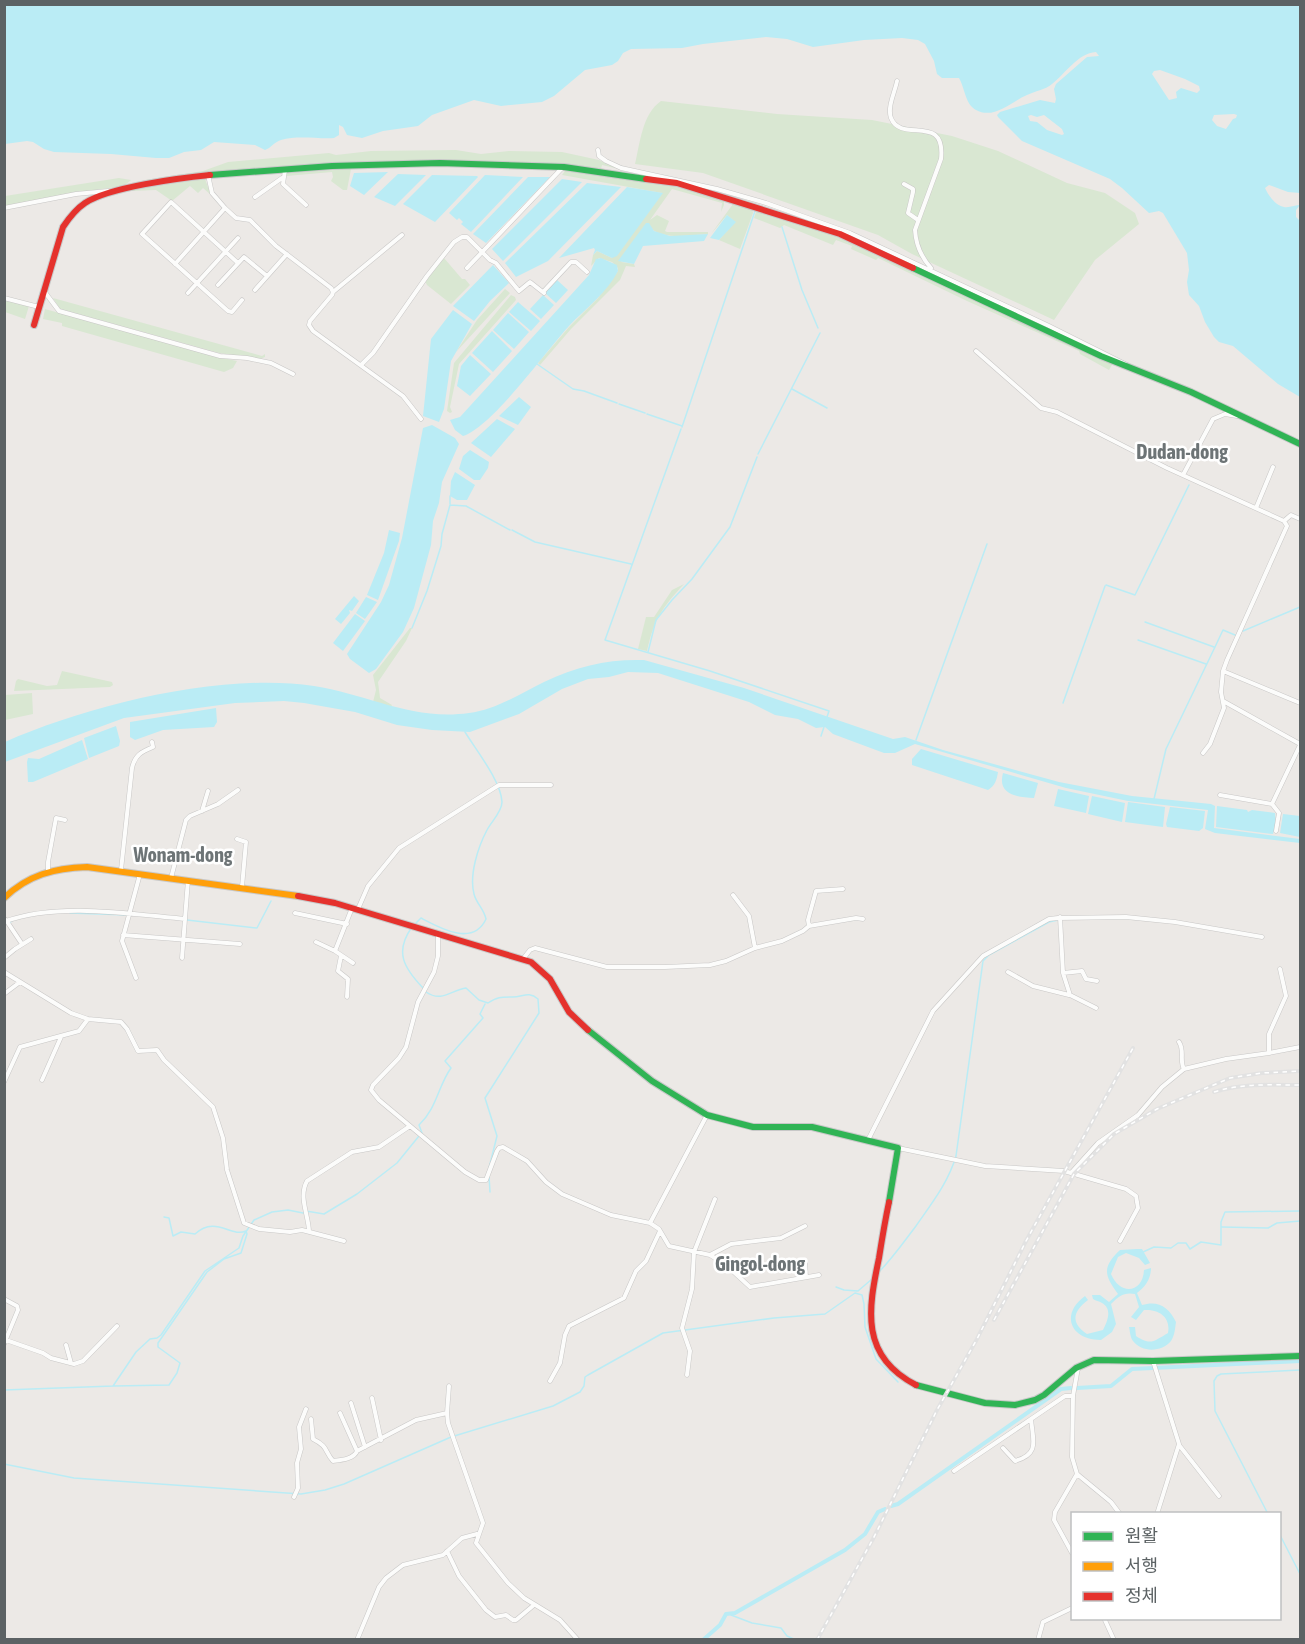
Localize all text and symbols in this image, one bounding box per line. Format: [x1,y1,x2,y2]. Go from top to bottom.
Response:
district label: Dudan-dong [1136,440,1228,463]
district label: Wonam-dong [133,843,233,866]
district label: Gingol-dong [715,1252,805,1275]
legend [1071,1512,1281,1620]
text: 원활 [1125,1525,1158,1546]
text: 서행 [1125,1555,1158,1576]
text: 정체 [1125,1585,1158,1606]

